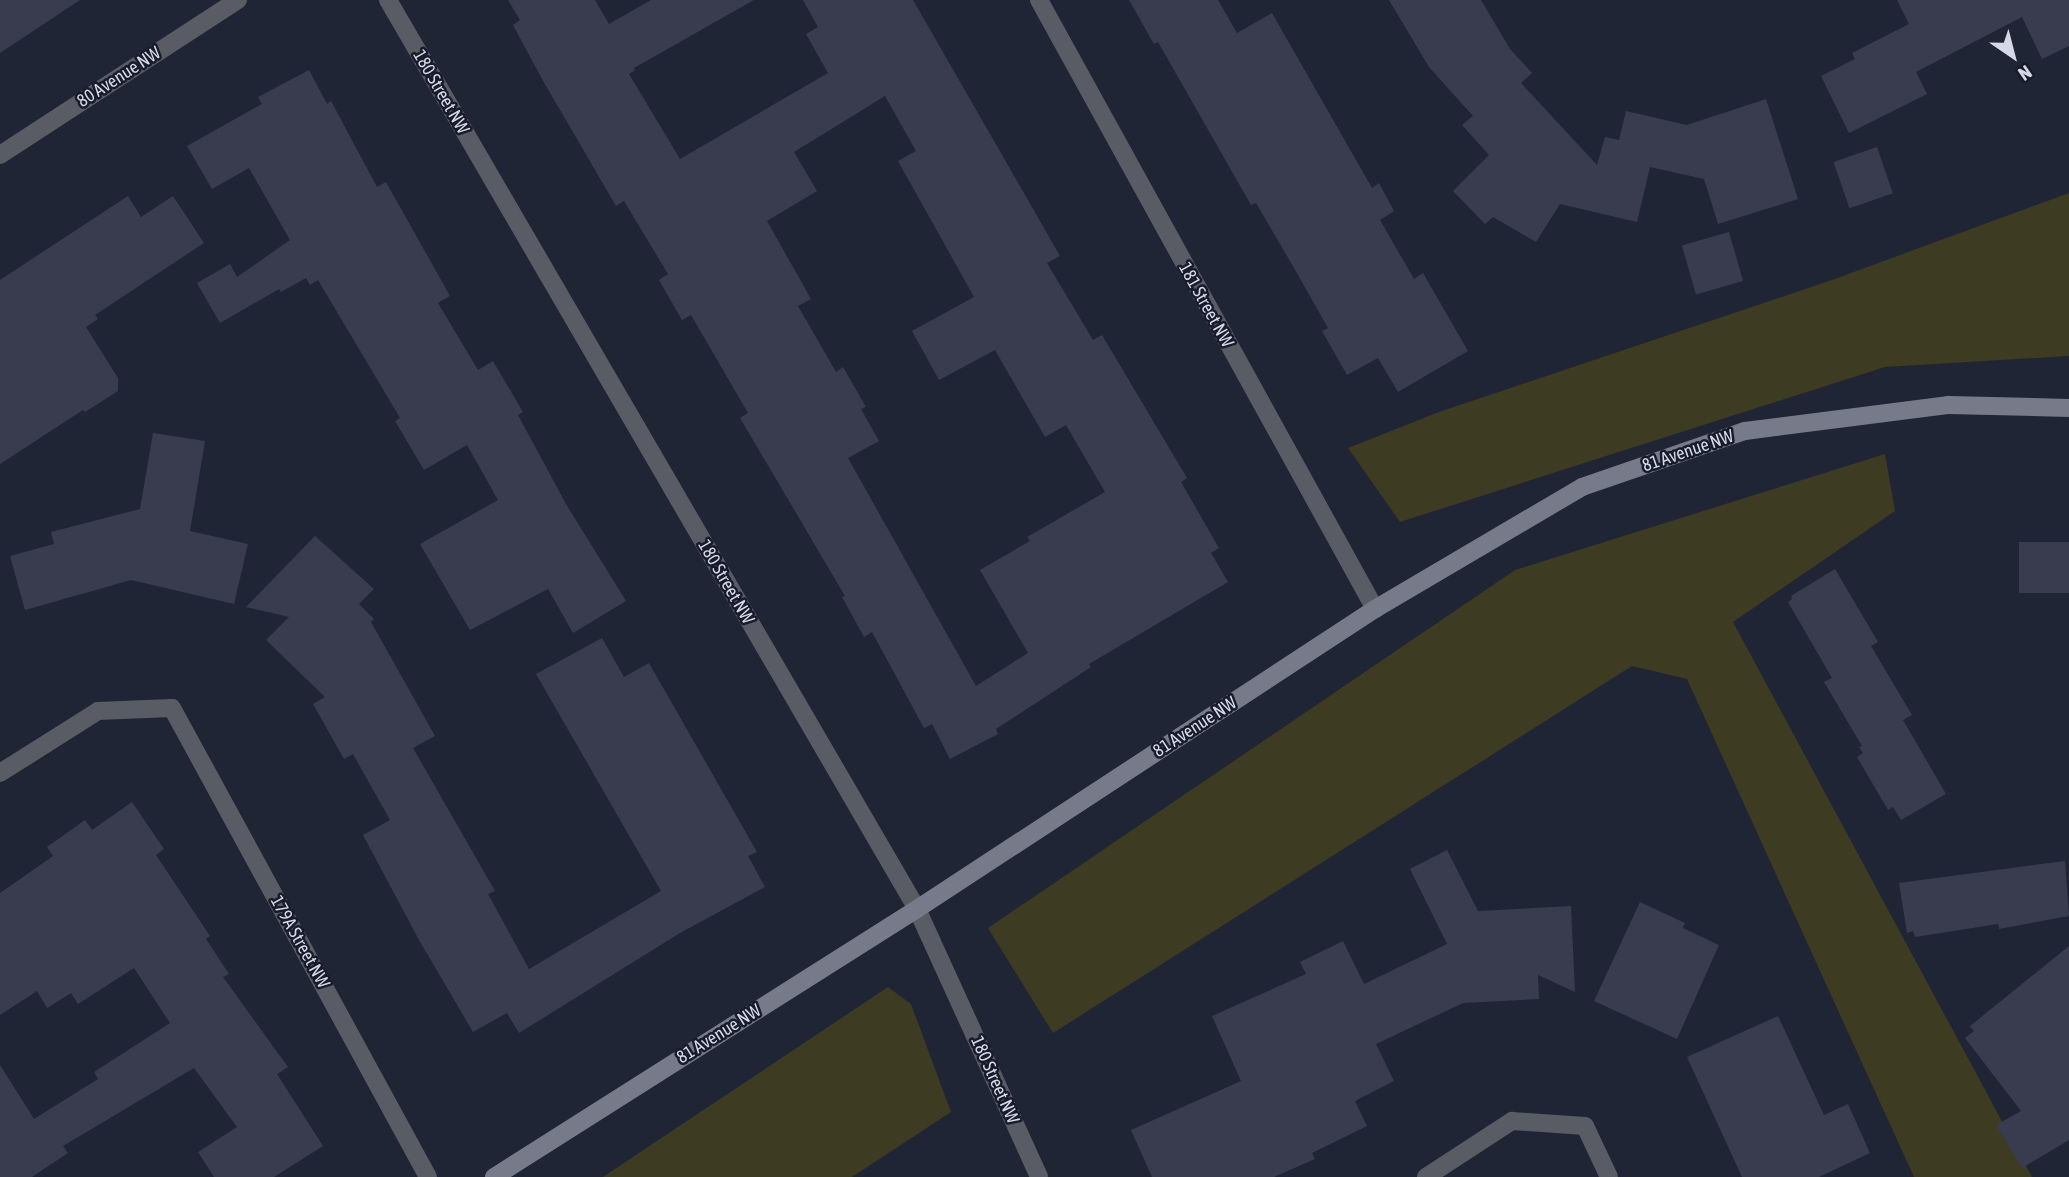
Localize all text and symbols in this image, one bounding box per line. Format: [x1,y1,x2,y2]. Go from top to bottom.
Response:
north arrow [1978,21,2048,91]
street label: 80 Avenue NW [73,42,165,112]
street label: 180 Street NW [408,46,474,138]
text: N [2014,61,2036,85]
street label: 181 Street NW [1174,259,1238,351]
street label: 81 Avenue NW [1639,425,1737,477]
street label: 180 Street NW [693,536,759,628]
street label: 81 Avenue NW [1149,692,1241,762]
street label: 179A Street NW [266,892,334,992]
street label: 81 Avenue NW [673,1000,765,1068]
street label: 180 Street NW [966,1033,1024,1127]

